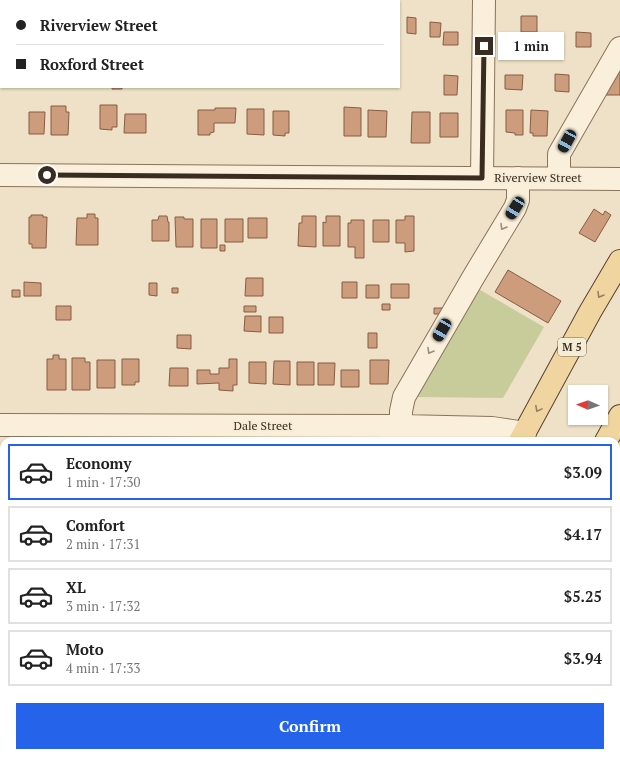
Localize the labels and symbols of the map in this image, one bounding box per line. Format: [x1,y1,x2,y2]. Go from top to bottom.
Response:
callout: 1 min [498,32,564,60]
route end [475,37,493,55]
car [556,128,578,154]
route start [38,166,56,184]
street label: Riverview Street [494,170,582,185]
car [504,195,526,221]
one-way arrow [501,223,508,230]
one-way arrow [598,291,605,298]
car [431,317,453,343]
road number: M 5 [558,338,586,356]
one-way arrow [428,347,435,354]
north arrow [568,385,608,425]
one-way arrow [535,405,543,412]
street label: Dale Street [233,418,293,433]

